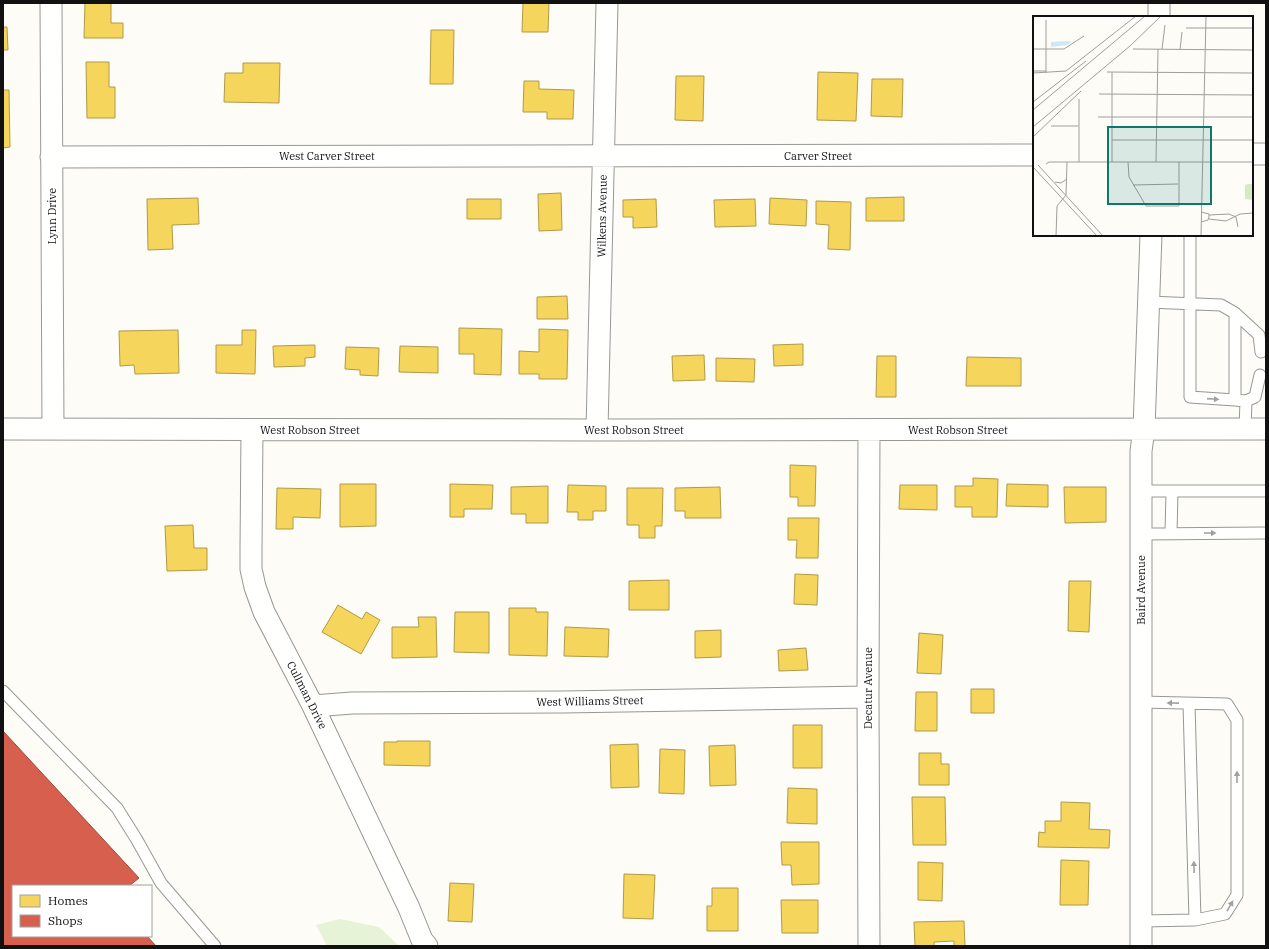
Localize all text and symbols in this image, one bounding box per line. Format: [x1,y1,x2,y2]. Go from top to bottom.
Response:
inset map [1033,16,1253,236]
street label: West Carver Street [279,149,375,163]
street label: Carver Street [784,149,852,163]
street label: Wilkens Avenue [594,174,610,258]
street label: Lynn Drive [45,188,59,244]
one-way arrow [1207,395,1219,402]
street label: West Robson Street [260,423,360,437]
street label: West Robson Street [584,423,684,437]
street label: West Robson Street [908,423,1008,437]
one-way arrow [1204,530,1217,536]
street label: Baird Avenue [1134,555,1148,625]
street label: Decatur Avenue [861,647,875,729]
street label: Cullman Drive [284,659,330,731]
street label: West Williams Street [536,693,644,709]
one-way arrow [1166,700,1179,706]
one-way arrow [1234,770,1240,783]
one-way arrow [1190,861,1197,873]
legend [12,885,152,937]
text: Homes [48,893,88,908]
one-way arrow [1227,900,1234,912]
text: Shops [48,913,83,928]

